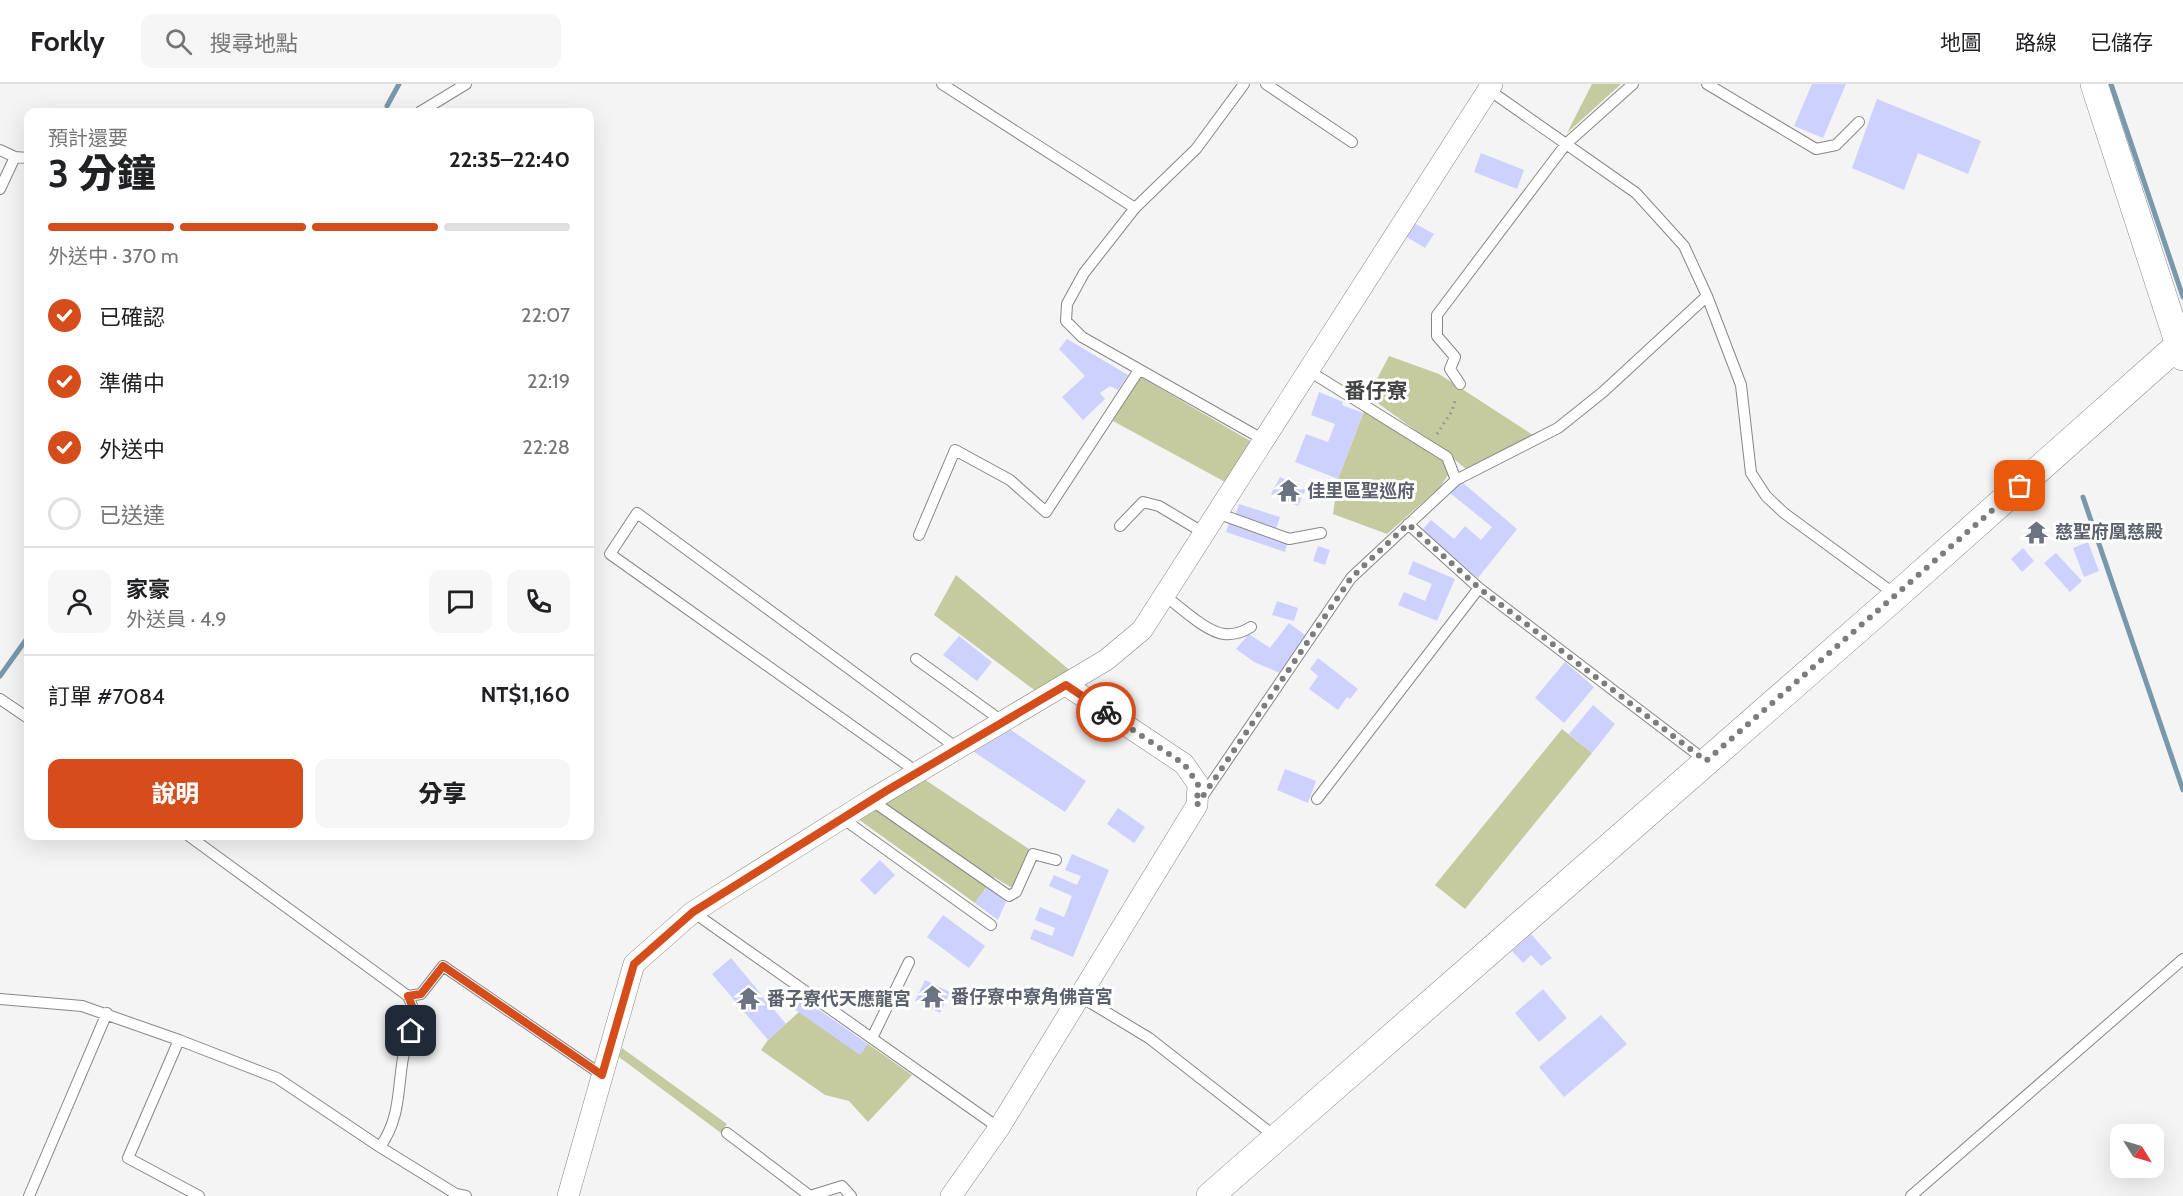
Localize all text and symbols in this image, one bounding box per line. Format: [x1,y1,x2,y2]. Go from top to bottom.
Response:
search box [141,14,561,68]
text: Forkly [30,24,105,58]
icon: search [162,25,195,58]
text: 搜尋地點 [210,30,298,57]
text: 地圖 [1940,30,1982,55]
text: 路線 [2015,30,2057,55]
text: 已儲存 [2090,30,2153,55]
text: 預計還要 [48,126,128,150]
text: 22:35–22:40 [449,146,570,173]
text: 3 分鐘 [48,149,156,197]
text: 外送中 · 370 m [48,244,178,268]
icon: check [48,299,81,332]
text: 22:07 [521,303,570,327]
text: 已確認 [99,304,165,331]
icon: check [48,365,81,398]
text: 22:19 [527,369,570,393]
text: 準備中 [99,370,165,397]
district label: 番仔寮 [1345,378,1408,403]
icon: check [48,431,81,464]
text: 22:28 [522,435,570,459]
text: 外送中 [99,436,165,463]
pin [1994,460,2045,511]
icon: bag [2003,469,2036,502]
temple icon: 佳里區聖巡府 [1276,478,1302,504]
place label: 佳里區聖巡府 [1307,480,1415,502]
text: 已送達 [99,502,165,529]
temple icon: 慈聖府凰慈殿 [2024,519,2050,545]
place label: 慈聖府凰慈殿 [2055,521,2163,543]
button: person [48,570,111,633]
button: chat [429,570,492,633]
button: phone [507,570,570,633]
text: 家豪 [126,576,170,603]
text: 外送員 · 4.9 [126,607,227,631]
text: NT$1,160 [481,681,570,708]
courier [1076,682,1136,742]
text: 訂單 #7084 [48,683,165,710]
icon: bike [1090,696,1123,729]
button: 說明 [48,759,303,828]
button: 分享 [315,759,570,828]
temple icon: 番仔寮中寮角佛音宮 [920,984,946,1010]
temple icon: 番子寮代天應龍宮 [736,986,762,1012]
place label: 番仔寮中寮角佛音宮 [951,986,1113,1008]
place label: 番子寮代天應龍宮 [767,988,911,1010]
pin [385,1005,436,1056]
icon: home [394,1014,427,1047]
north arrow [2110,1124,2164,1178]
map controls [2110,1124,2164,1178]

